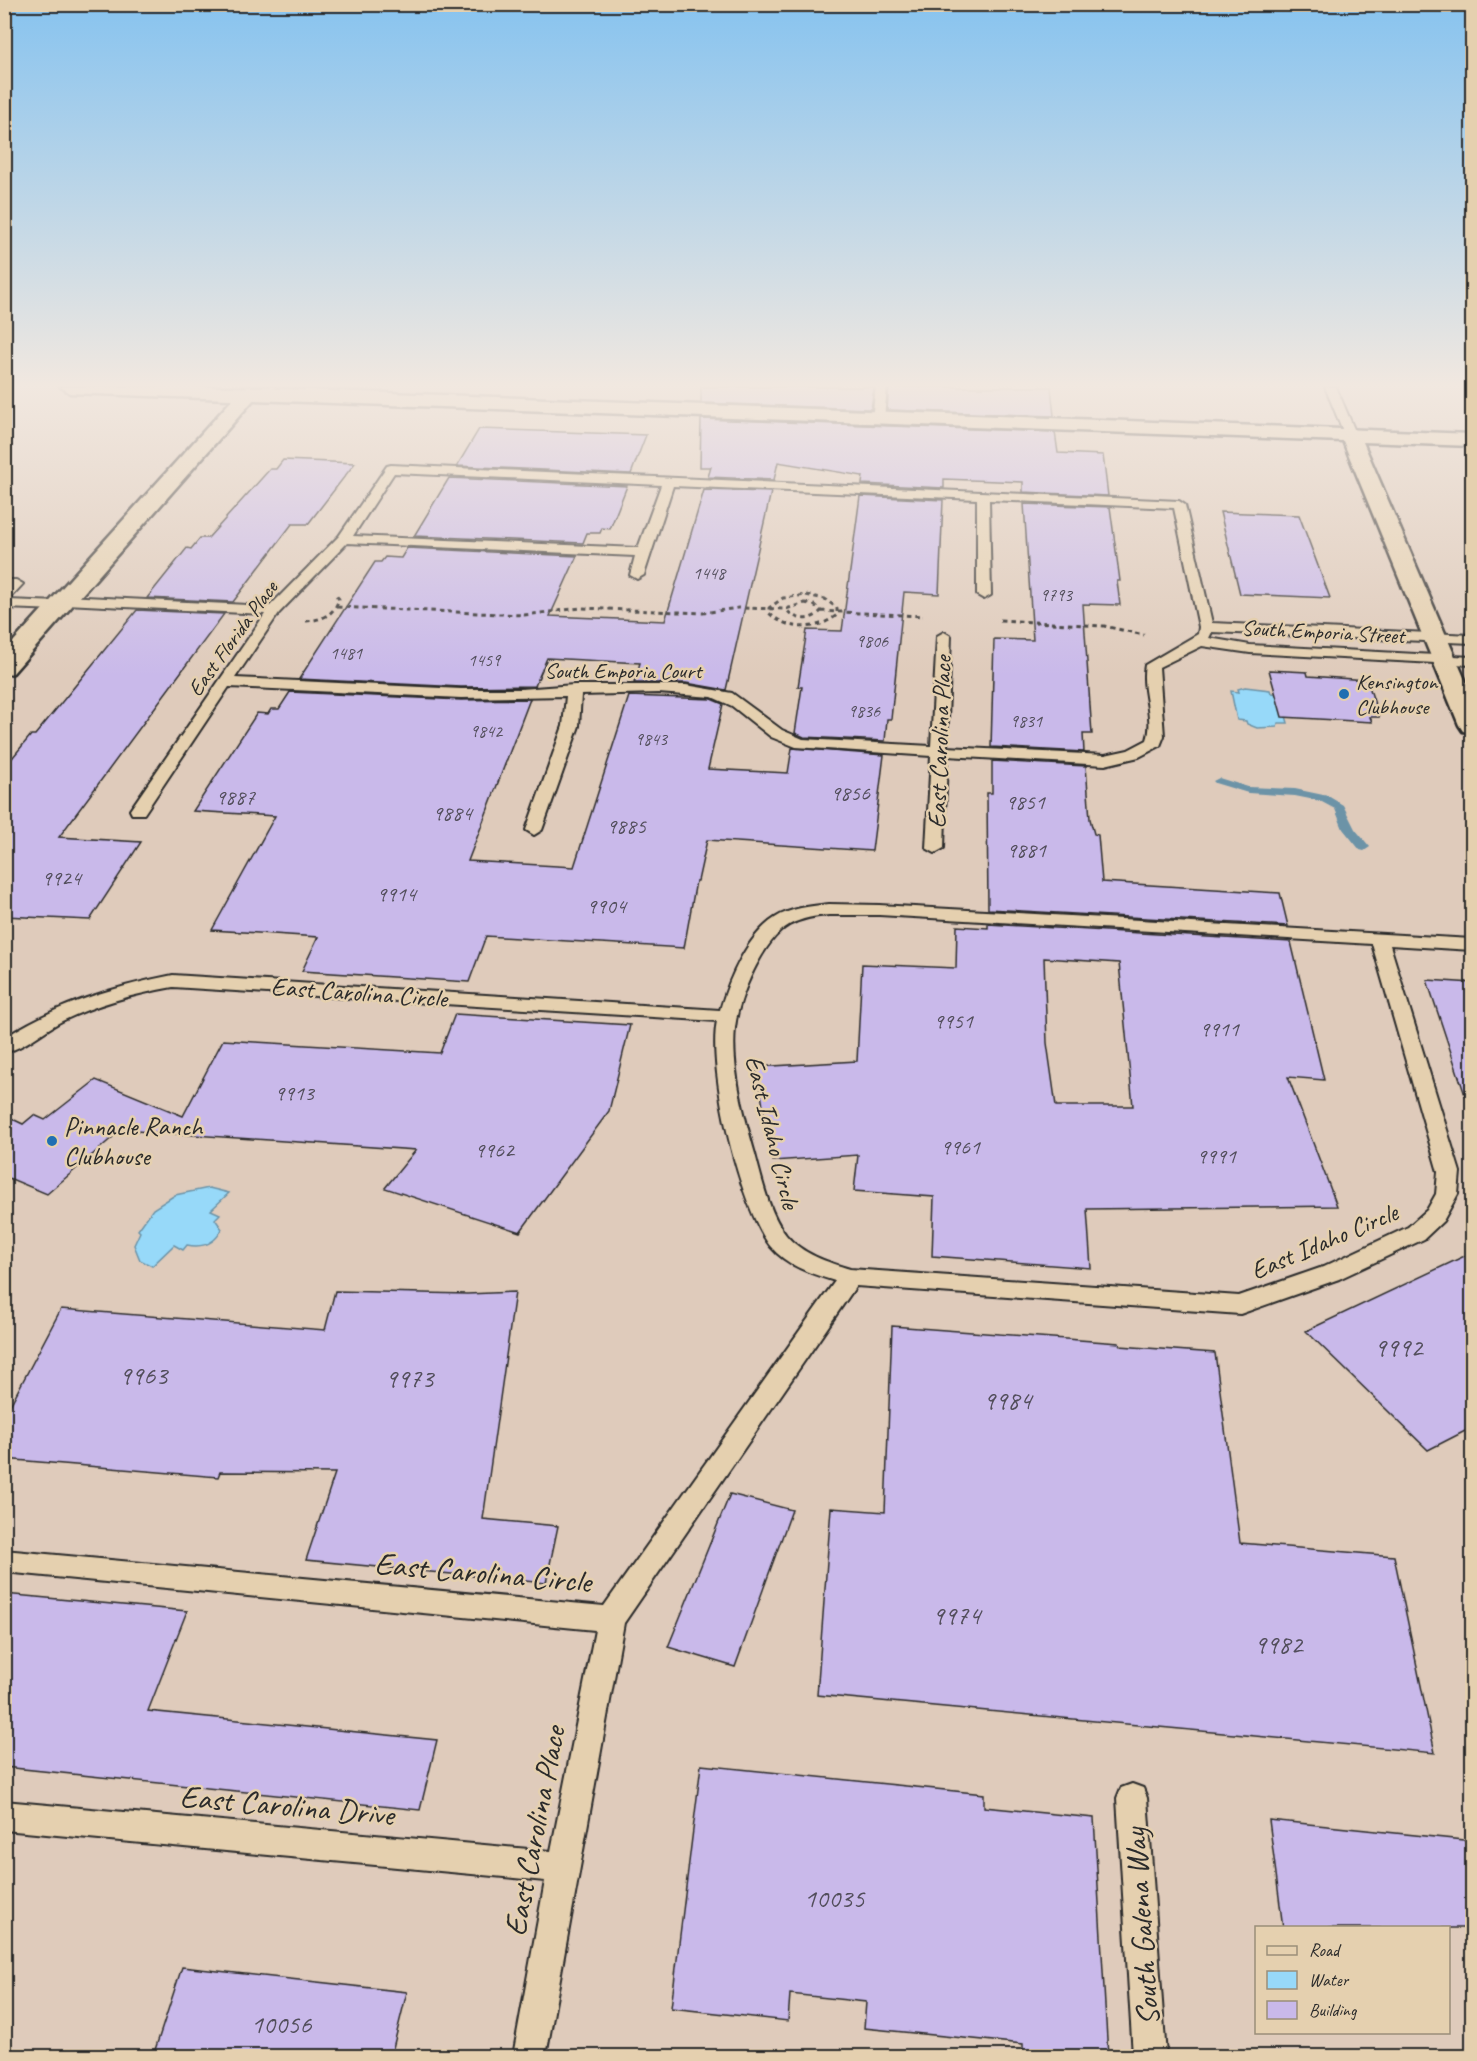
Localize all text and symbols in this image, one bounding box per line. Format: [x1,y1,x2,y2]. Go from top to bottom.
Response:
house number: 1448 [693,562,727,584]
street label: East Florida Place [181,574,285,702]
house number: 9793 [1040,584,1074,606]
street label: South Emporia Street [1241,614,1408,650]
house number: 9806 [856,630,889,652]
house number: 1481 [330,642,363,664]
house number: 1459 [468,649,502,671]
street label: East Carolina Place [920,653,959,829]
street label: South Emporia Court [545,657,704,685]
place label: Kensington Clubhouse [1356,668,1439,721]
marker: Kensington Clubhouse [1337,687,1351,701]
house number: 9836 [848,700,881,722]
house number: 9831 [1010,710,1043,732]
house number: 9842 [470,720,504,742]
house number: 9843 [635,728,669,750]
house number: 9856 [830,779,871,807]
house number: 9887 [215,783,256,811]
house number: 9851 [1005,788,1046,816]
house number: 9884 [432,799,474,827]
house number: 9885 [606,812,647,840]
house number: 9881 [1006,836,1047,864]
house number: 9924 [41,864,83,892]
house number: 9914 [376,880,418,908]
house number: 9904 [586,892,628,920]
street label: East Carolina Circle [270,970,451,1015]
house number: 9951 [933,1007,974,1035]
house number: 9911 [1199,1015,1240,1043]
street label: East Idaho Circle [738,1052,808,1214]
house number: 9913 [274,1079,316,1107]
place label: Pinnacle Ranch Clubhouse [64,1110,204,1173]
house number: 9961 [940,1133,981,1161]
marker: Pinnacle Ranch Clubhouse [45,1134,59,1148]
house number: 9962 [474,1136,516,1164]
house number: 9991 [1196,1142,1237,1170]
street label: East Idaho Circle [1246,1195,1404,1287]
house number: 9992 [1374,1330,1424,1364]
house number: 9963 [119,1358,169,1392]
house number: 9973 [385,1361,435,1395]
house number: 9984 [983,1383,1034,1417]
street label: East Carolina Circle [373,1543,595,1603]
house number: 9974 [932,1598,983,1632]
house number: 9982 [1254,1627,1304,1661]
street label: East Carolina Place [494,1720,575,1939]
street label: East Carolina Drive [178,1776,398,1835]
street label: South Galena Way [1114,1825,1169,2027]
house number: 10035 [804,1881,866,1915]
legend [1255,1926,1450,2034]
text: Road [1309,1939,1342,1961]
text: Water [1309,1969,1350,1991]
text: Building [1309,1999,1358,2021]
house number: 10056 [251,2007,312,2041]

